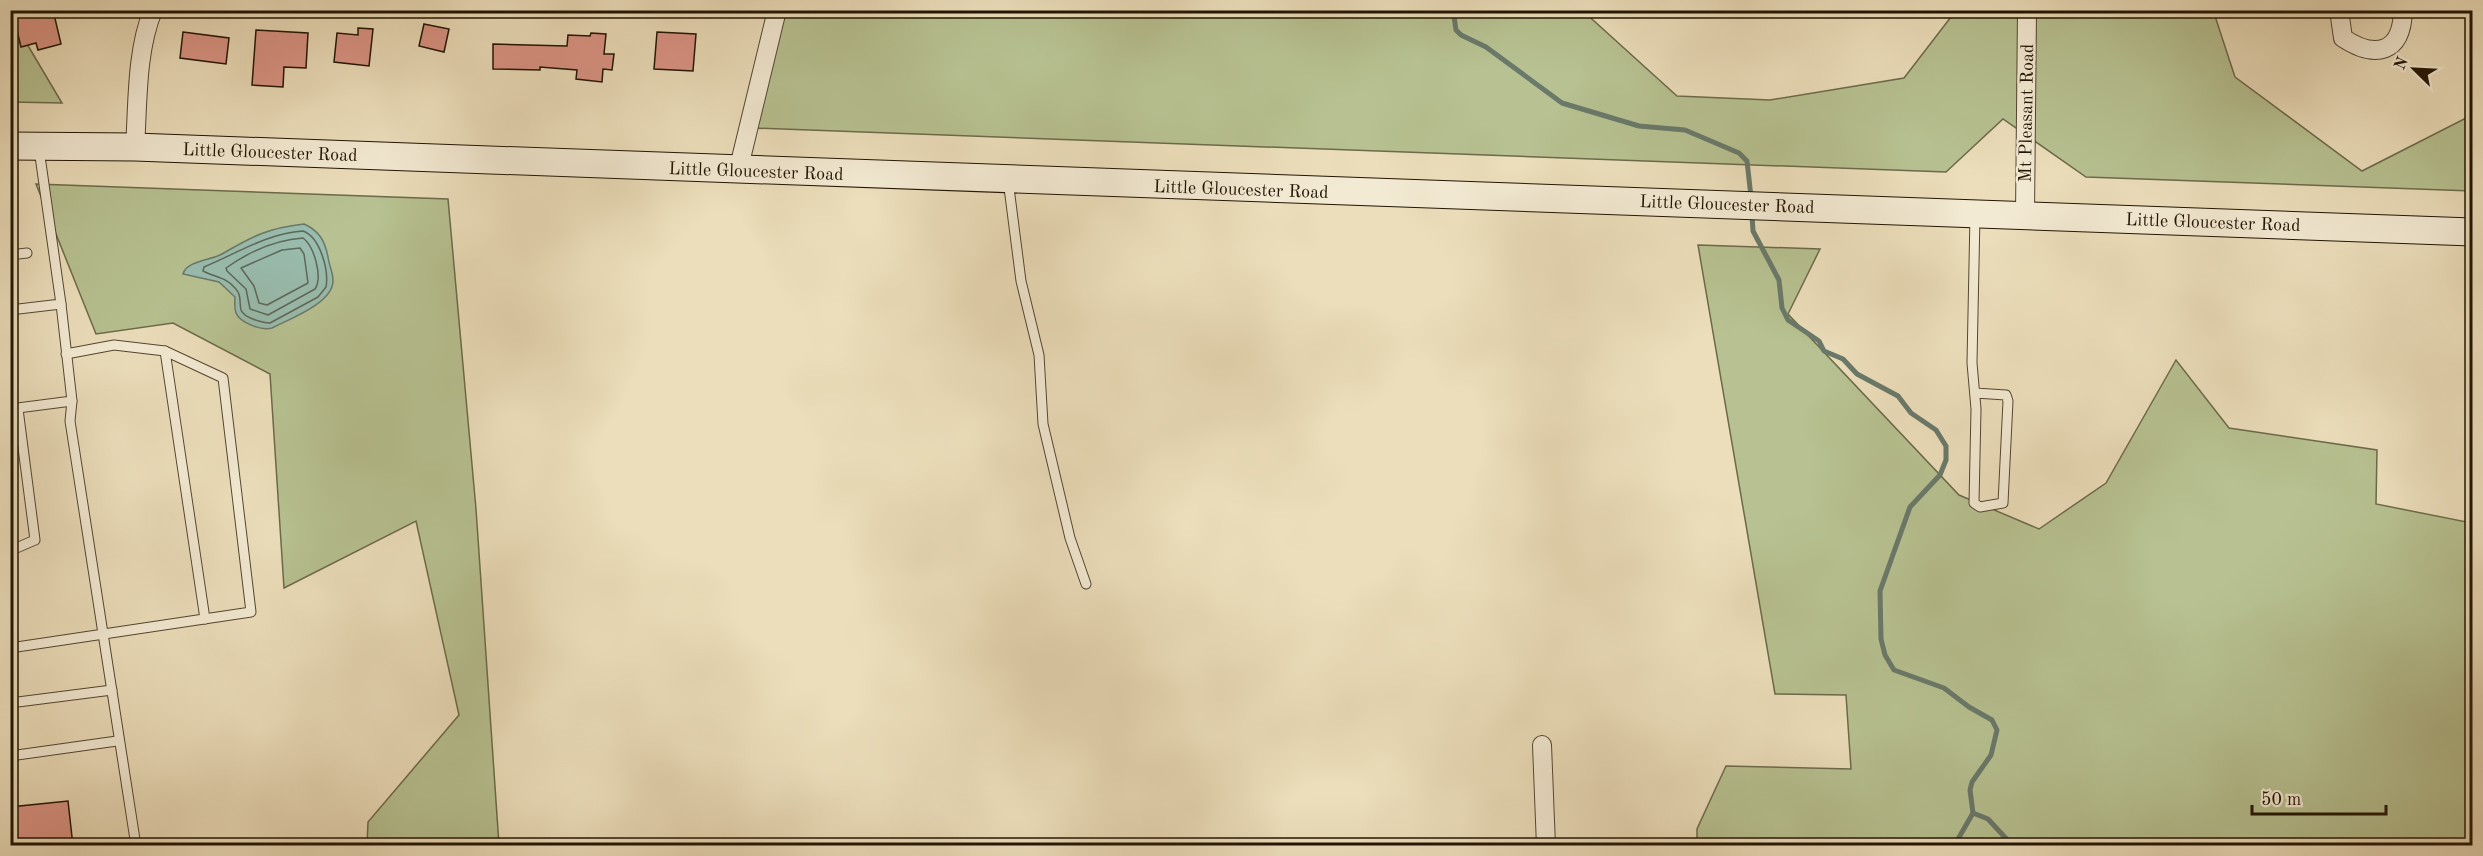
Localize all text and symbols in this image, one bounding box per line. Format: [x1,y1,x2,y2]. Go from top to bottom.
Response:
north arrow [2384,39,2444,99]
street label: Mt Pleasant Road [2017,44,2037,182]
text: N [2392,54,2412,73]
street label: Little Gloucester Road [182,141,358,165]
street label: Little Gloucester Road [668,160,844,184]
street label: Little Gloucester Road [1153,178,1329,202]
street label: Little Gloucester Road [1639,193,1815,217]
street label: Little Gloucester Road [2125,211,2301,235]
scale bar [2252,778,2386,816]
text: 50 m [2261,791,2301,809]

